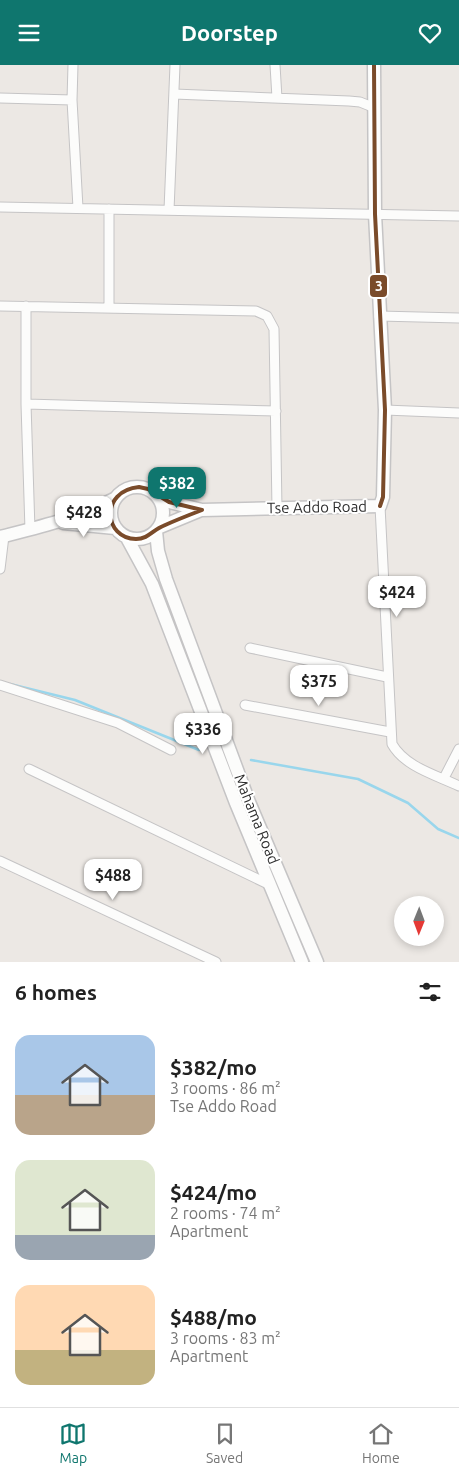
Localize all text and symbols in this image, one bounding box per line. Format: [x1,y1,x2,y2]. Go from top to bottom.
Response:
icon: menu [15,19,43,47]
icon: heart [416,19,444,47]
text: Doorstep [181,20,278,45]
line badge: 3 [369,274,388,298]
text: 3 [375,278,383,294]
pin: $382 [147,467,207,509]
text: $382 [159,474,195,492]
pin: $428 [54,495,114,538]
street label: Tse Addo Road [267,498,367,516]
text: $428 [66,503,102,521]
pin: $424 [367,575,427,618]
text: $424 [379,583,415,601]
pin: $375 [289,665,349,707]
text: $375 [301,672,337,690]
pin: $336 [173,713,233,755]
text: $336 [185,720,221,738]
street label: Mahama Road [231,771,283,867]
pin: $488 [83,859,143,901]
text: $488 [95,866,131,884]
north arrow [394,896,444,946]
map controls [394,896,444,946]
icon: filters [416,978,444,1006]
text: 6 homes [15,980,97,1004]
icon: home [55,1055,115,1115]
text: $382/mo [170,1055,257,1079]
text: 3 rooms · 86 m² [170,1079,281,1097]
text: Tse Addo Road [170,1097,277,1115]
icon: home [55,1180,115,1240]
text: $424/mo [170,1180,257,1204]
text: 2 rooms · 74 m² [170,1204,281,1222]
text: Apartment [170,1222,248,1240]
icon: home [55,1305,115,1365]
text: $488/mo [170,1305,257,1329]
text: 3 rooms · 83 m² [170,1329,281,1347]
text: Apartment [170,1347,248,1365]
tab: Map [59,1420,87,1466]
tab: Saved [206,1420,243,1466]
tab: Home [362,1420,400,1466]

